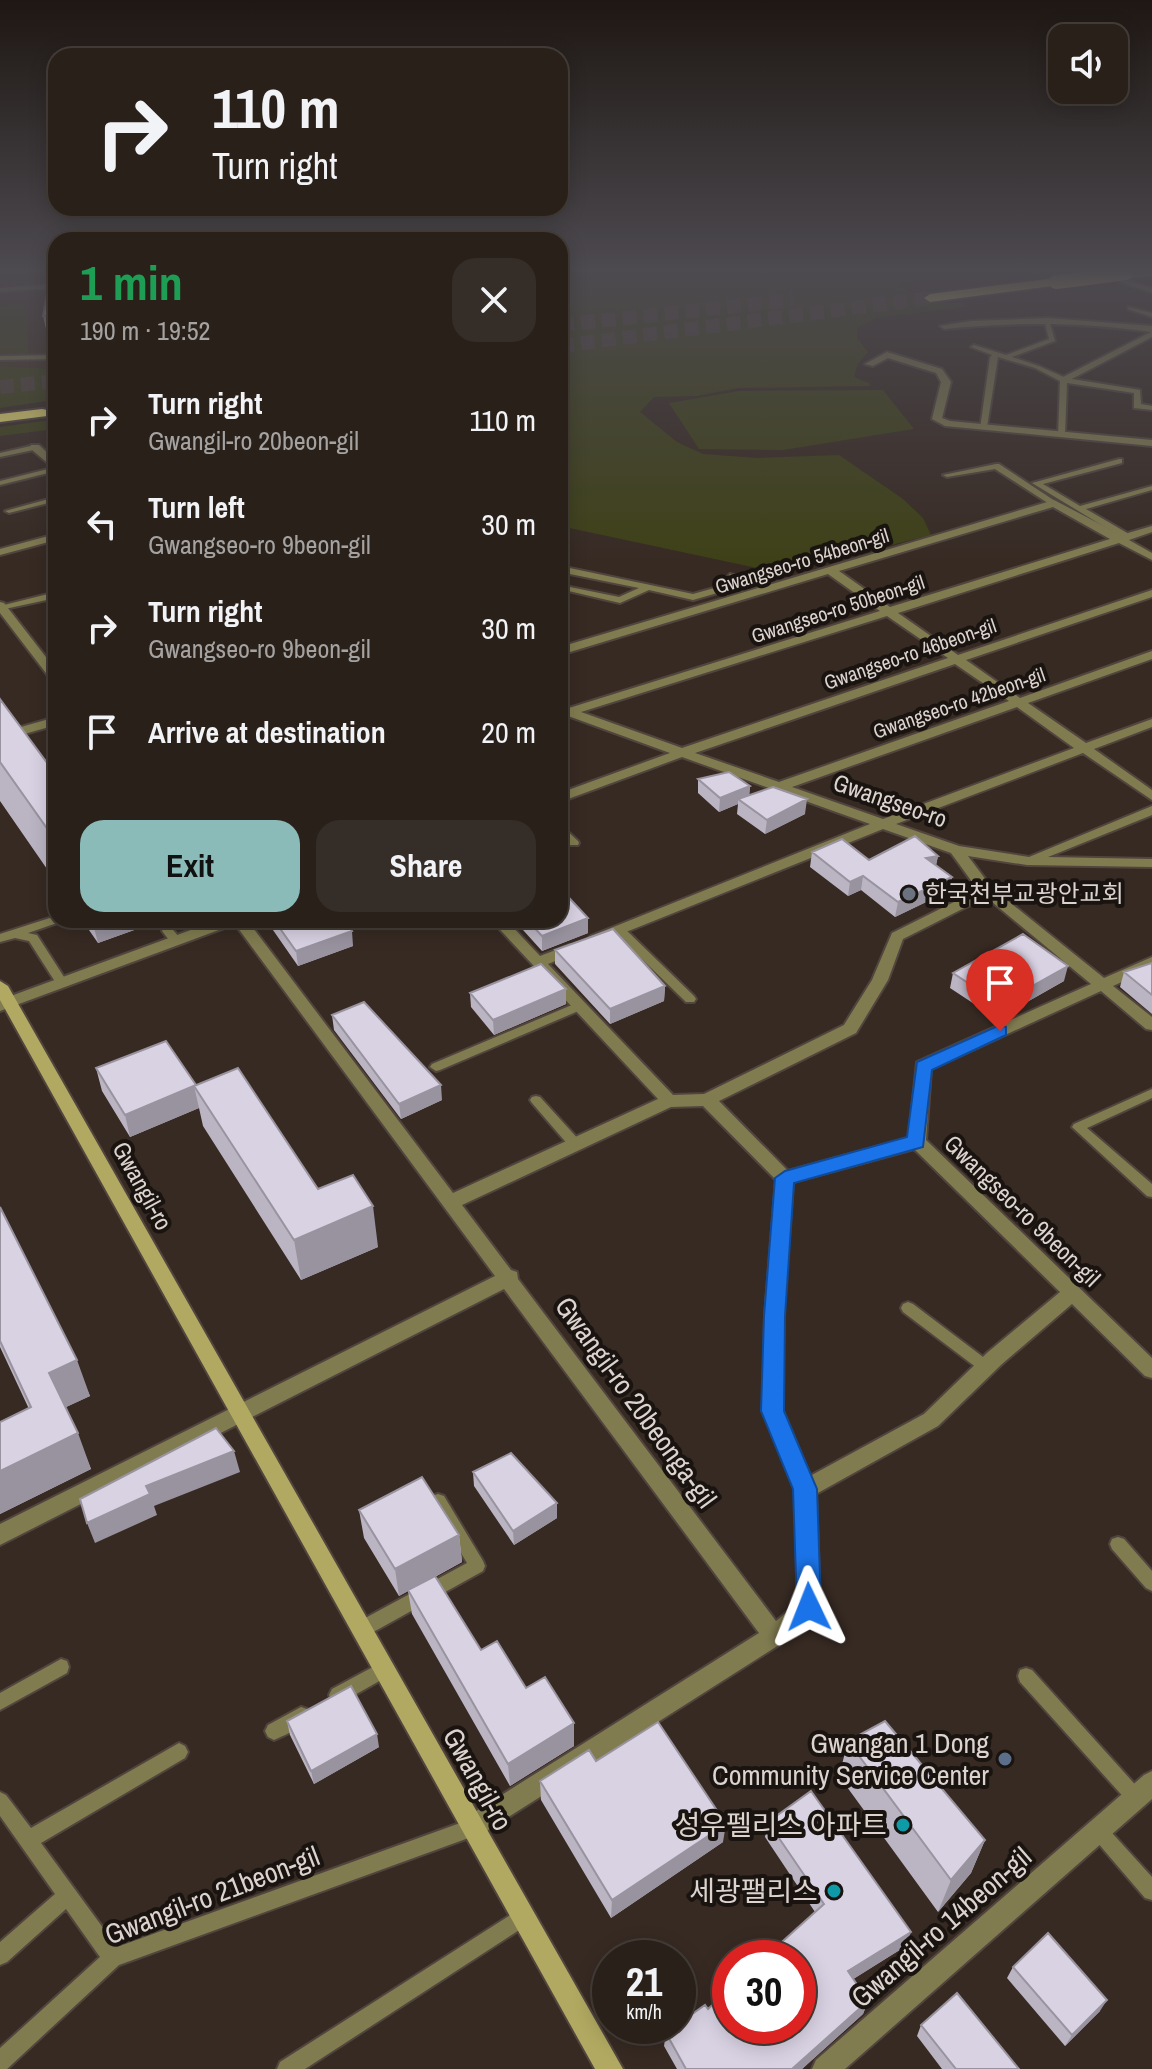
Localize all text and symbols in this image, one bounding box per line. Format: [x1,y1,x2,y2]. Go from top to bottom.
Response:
map controls [1048,24,1128,104]
button: sound [1048,24,1128,104]
text: 110 m [212,70,340,145]
icon: right [80,80,184,184]
text: Turn right [212,142,337,190]
text: 1 min [80,250,183,315]
button: close [452,258,536,342]
text: 190 m · 19:52 [80,313,210,348]
text: Turn right [148,383,262,423]
icon: right [80,398,124,442]
text: 110 m [469,400,536,440]
text: Gwangil-ro 20beon-gil [148,423,359,458]
text: Turn left [148,487,245,527]
icon: left [80,502,124,546]
text: 30 m [481,504,536,544]
street label: Gwangseo-ro 54beon-gil [712,521,892,600]
text: Gwangseo-ro 9beon-gil [148,527,371,562]
street label: Gwangseo-ro 50beon-gil [748,568,928,649]
text: Turn right [148,591,262,631]
icon: right [80,606,124,650]
text: 30 m [481,608,536,648]
street label: Gwangseo-ro 46beon-gil [820,611,1000,696]
text: Gwangseo-ro 9beon-gil [148,631,371,666]
street label: Gwangseo-ro 42beon-gil [869,660,1049,745]
icon: arrive [80,710,124,754]
text: Arrive at destination [148,712,386,752]
text: 20 m [481,712,536,752]
street label: Gwangseo-ro [829,766,951,834]
button: Exit [80,820,300,912]
button: Share [316,820,536,912]
place label: 한국천부교광안교회 [925,877,1124,909]
marker: 한국천부교광안교회 [900,885,918,903]
pin [966,949,1034,1031]
icon: arrive [978,961,1022,1005]
street label: Gwangseo-ro 9beon-gil [938,1127,1108,1293]
street label: Gwangil-ro [106,1136,180,1235]
street label: Gwangil-ro 20beonga-gil [546,1289,726,1515]
position arrow [767,1565,851,1649]
street label: Gwangil-ro [434,1721,522,1837]
place label: Gwangan 1 Dong Community Service Center [712,1724,989,1794]
marker: Gwangan 1 Dong Community Service Center [996,1750,1014,1768]
place label: 성우펠리스 아파트 [675,1806,887,1844]
marker: 성우펠리스 아파트 [894,1816,912,1834]
street label: Gwangil-ro 21beon-gil [99,1837,325,1953]
street label: Gwangil-ro 14beon-gil [843,1838,1039,2016]
place label: 세광팰리스 [689,1872,818,1910]
marker: 세광팰리스 [825,1882,843,1900]
speed limit sign: 30 [712,1940,816,2044]
text: 21 [626,1955,662,2008]
text: km/h [626,1998,662,2025]

